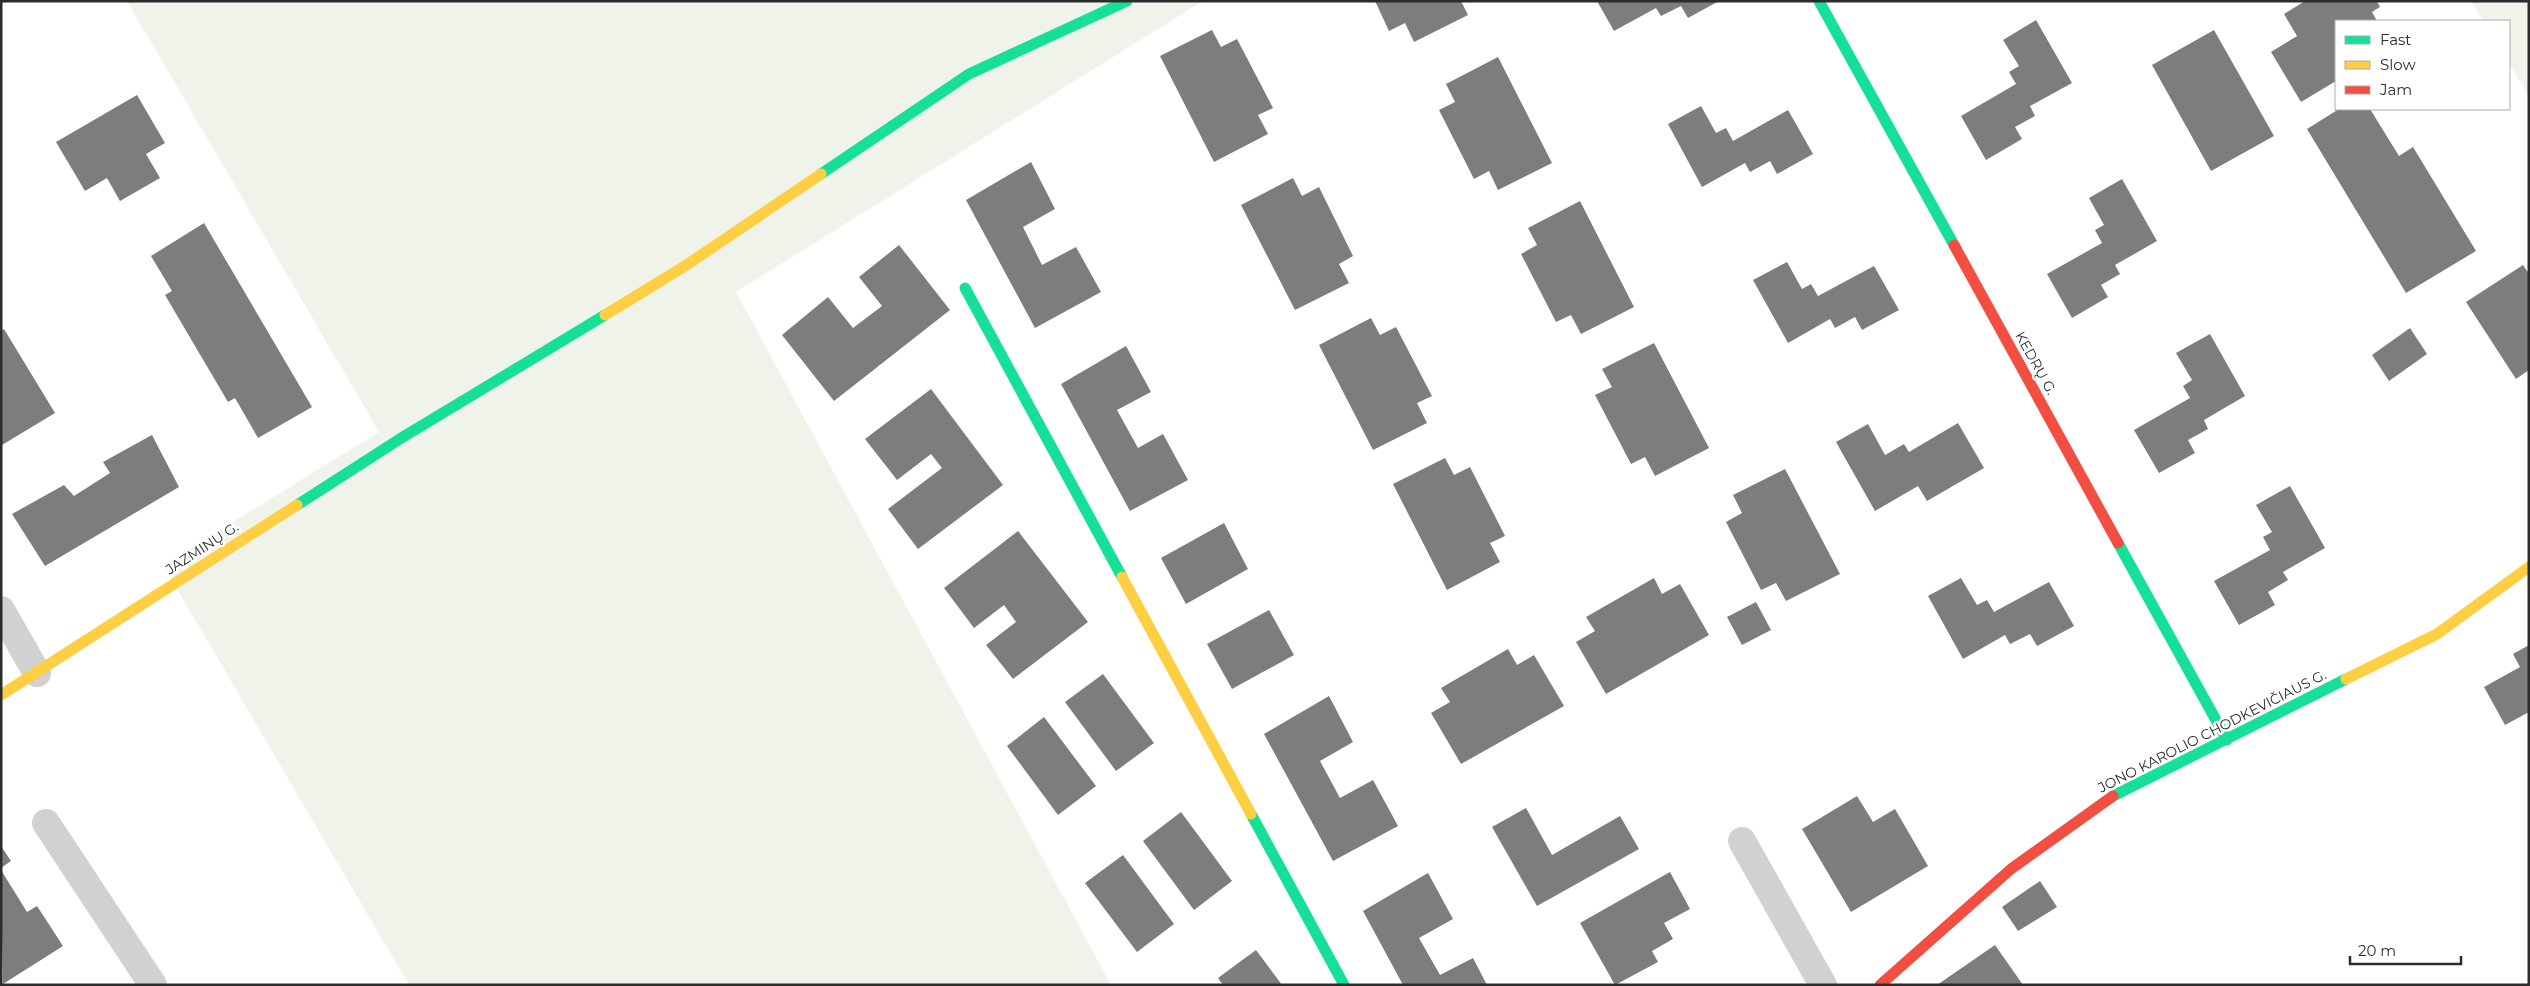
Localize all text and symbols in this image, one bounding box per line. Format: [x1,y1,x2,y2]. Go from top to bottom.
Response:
legend [2335,20,2510,110]
text: Fast [2380,30,2411,49]
text: Slow [2380,55,2416,74]
text: Jam [2379,80,2412,99]
street label: KEDRŲ G. [2011,328,2061,398]
street label: JAZMINŲ G. [161,518,242,579]
street label: JONO KAROLIO CHODKEVIČIAUS G. [2094,665,2329,797]
scale bar [2350,934,2461,966]
text: 20 m [2358,941,2396,960]

